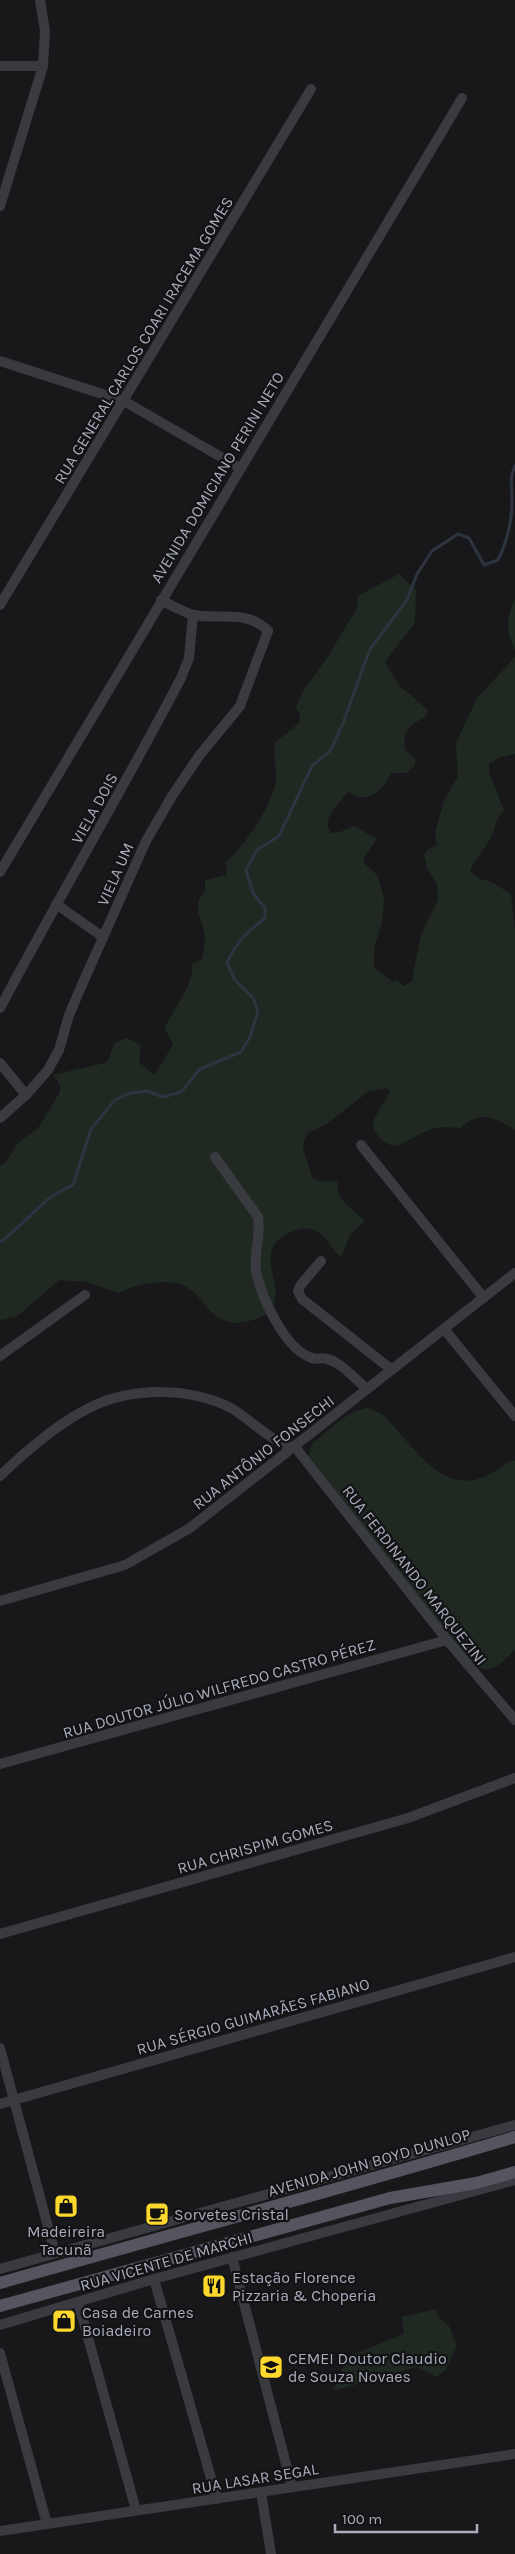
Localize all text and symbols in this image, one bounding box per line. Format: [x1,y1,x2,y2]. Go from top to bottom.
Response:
street label: RUA GENERAL CARLOS COARI IRACEMA GOMES [50,193,237,487]
street label: AVENIDA DOMICIANO PERINI NETO [147,368,288,586]
street label: VIELA DOIS [67,770,122,847]
street label: VIELA UM [93,840,138,909]
street label: RUA ANTÔNIO FONSECHI [189,1391,338,1514]
street label: RUA FERDINANDO MARQUEZINI [338,1482,491,1669]
street label: RUA DOUTOR JÚLIO WILFREDO CASTRO PÉREZ [61,1635,378,1742]
street label: RUA CHRISPIM GOMES [175,1815,335,1878]
street label: RUA SÉRGIO GUIMARÃES FABIANO [134,1974,372,2059]
street label: AVENIDA JOHN BOYD DUNLOP [266,2124,473,2201]
shop icon: Madeireira Tacunã [53,2193,79,2219]
cafe icon: Sorvetes Cristal [144,2201,170,2227]
place label: Sorvetes Cristal [174,2205,289,2224]
place label: Madeireira Tacunã [27,2222,105,2259]
street label: RUA VICENTE DE MARCHI [78,2228,254,2295]
place label: Estação Florence Pizzaria & Choperia [232,2268,376,2305]
restaurant icon: Estação Florence Pizzaria & Choperia [201,2273,227,2299]
place label: Casa de Carnes Boiadeiro [82,2303,194,2340]
shop icon: Casa de Carnes Boiadeiro [51,2308,77,2334]
place label: CEMEI Doutor Claudio de Souza Novaes [288,2349,447,2386]
school or university icon: CEMEI Doutor Claudio de Souza Novaes [258,2354,284,2380]
street label: RUA LASAR SEGAL [190,2459,320,2498]
scale bar [335,2502,478,2534]
text: 100 m [342,2510,382,2528]

